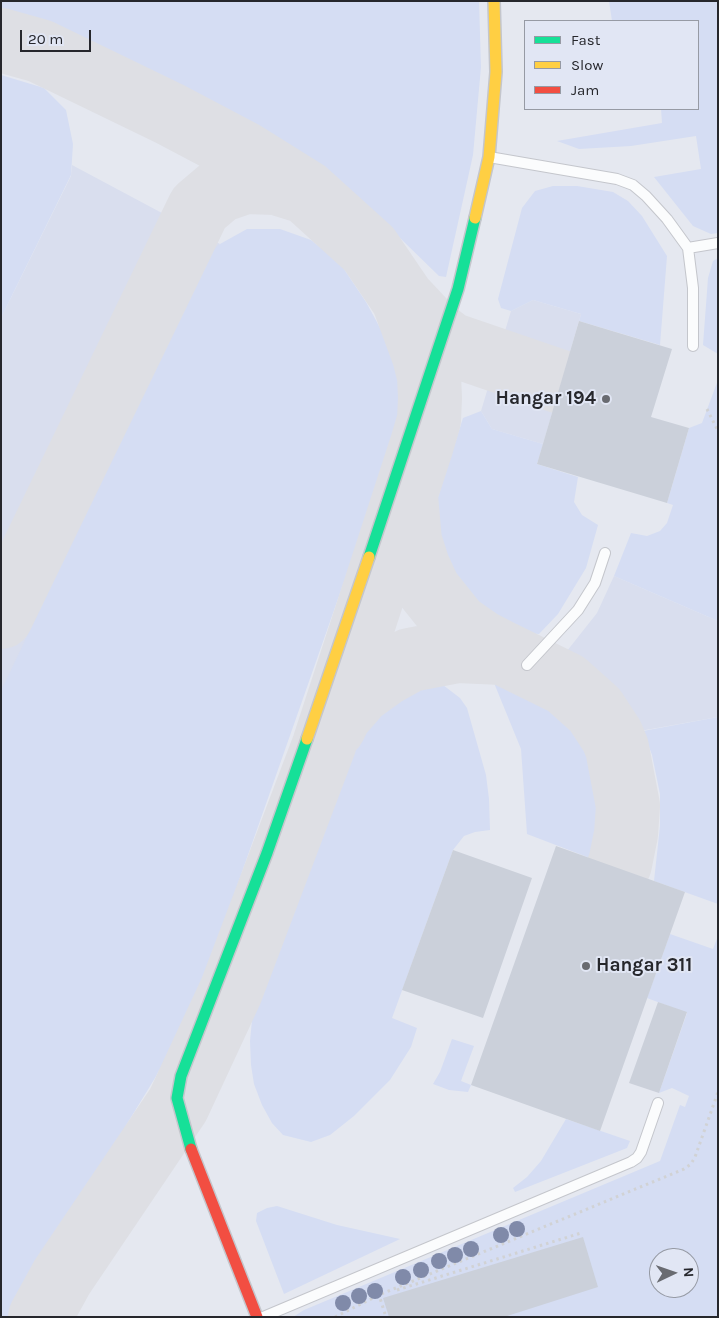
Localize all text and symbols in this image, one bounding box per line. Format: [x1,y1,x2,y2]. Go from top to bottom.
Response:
scale bar [22,20,94,52]
legend [524,20,699,110]
text: 20 m [28,30,63,48]
text: Fast [571,31,600,49]
text: Slow [571,56,603,74]
text: Jam [571,81,599,99]
place label: Hangar 194 [496,388,596,410]
marker: Hangar 194 [600,393,612,405]
place label: Hangar 311 [596,955,692,977]
marker: Hangar 311 [580,960,592,972]
north arrow [649,1248,699,1298]
text: N [680,1267,697,1278]

